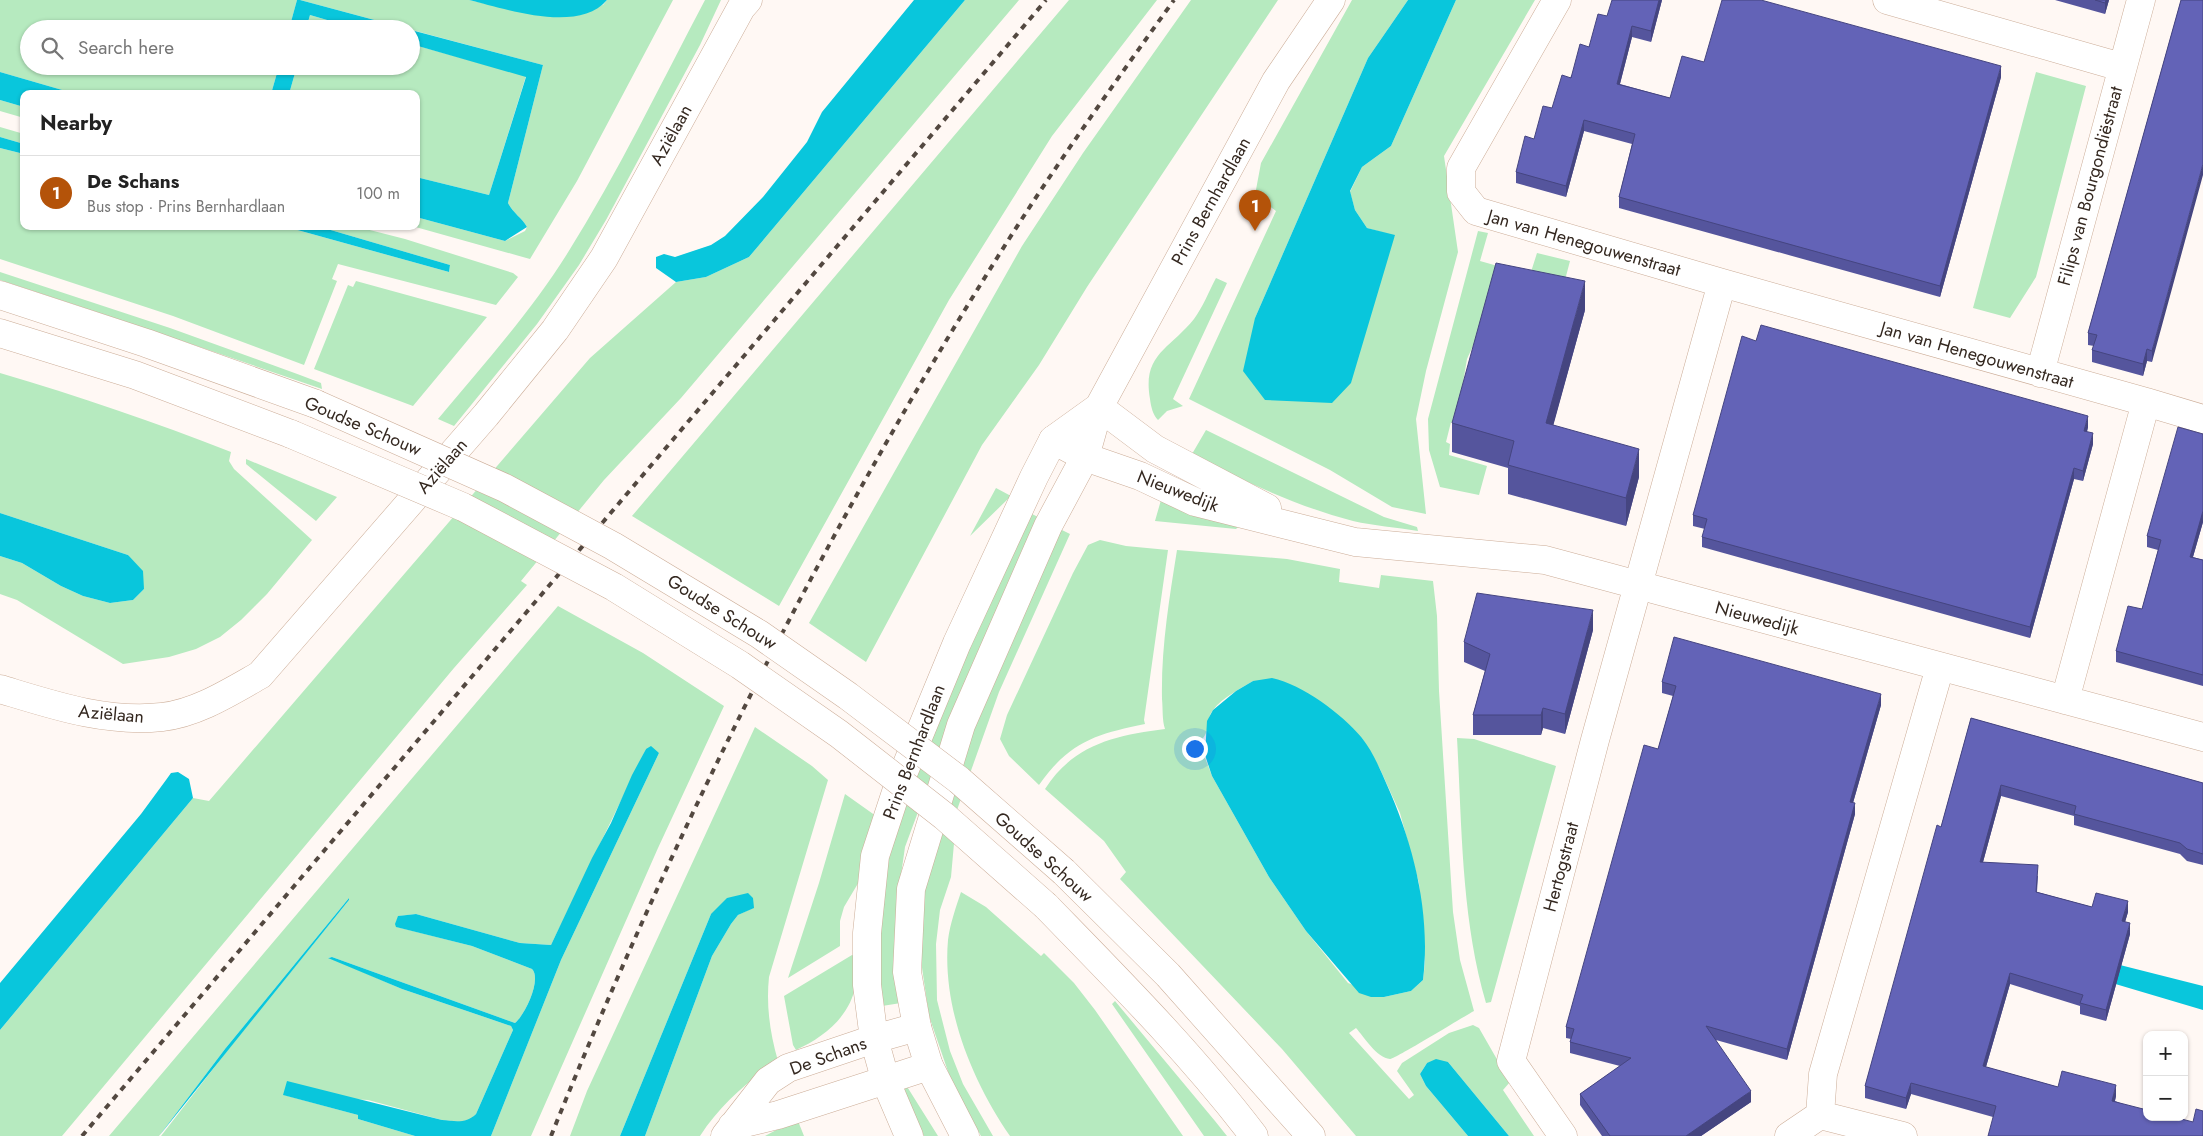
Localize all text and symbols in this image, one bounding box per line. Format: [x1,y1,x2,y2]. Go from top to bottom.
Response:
search box [20,20,420,75]
icon: search [38,34,66,62]
text: Search here [78,34,174,61]
street label: Filips van Bourgondiëstraat [2051,83,2129,288]
street label: Aziëlaan [644,100,698,170]
text: Nearby [40,108,112,138]
street label: Prins Bernhardlaan [1165,132,1257,270]
text: De Schans [87,168,179,195]
text: 1 [52,182,60,205]
text: 100 m [356,182,400,205]
pin: 1 [1239,190,1271,231]
text: Bus stop · Prins Bernhardlaan [87,195,285,218]
street label: Jan van Henegouwenstraat [1482,202,1684,283]
street label: Jan van Henegouwenstraat [1875,314,2077,395]
street label: Goudse Schouw [300,390,426,463]
street label: Aziëlaan [411,433,473,499]
street label: Nieuwedijk [1133,463,1223,519]
street label: Goudse Schouw [662,568,782,657]
street label: Nieuwedijk [1712,594,1802,642]
street label: Prins Bernhardlaan [876,681,952,823]
street label: Aziëlaan [77,698,145,730]
your location [1182,736,1208,762]
street label: Goudse Schouw [989,806,1100,909]
street label: Hertogstraat [1537,818,1586,915]
street label: De Schans [786,1030,870,1082]
map controls [2143,1031,2188,1121]
button: + [2143,1031,2188,1076]
button: − [2143,1076,2188,1121]

